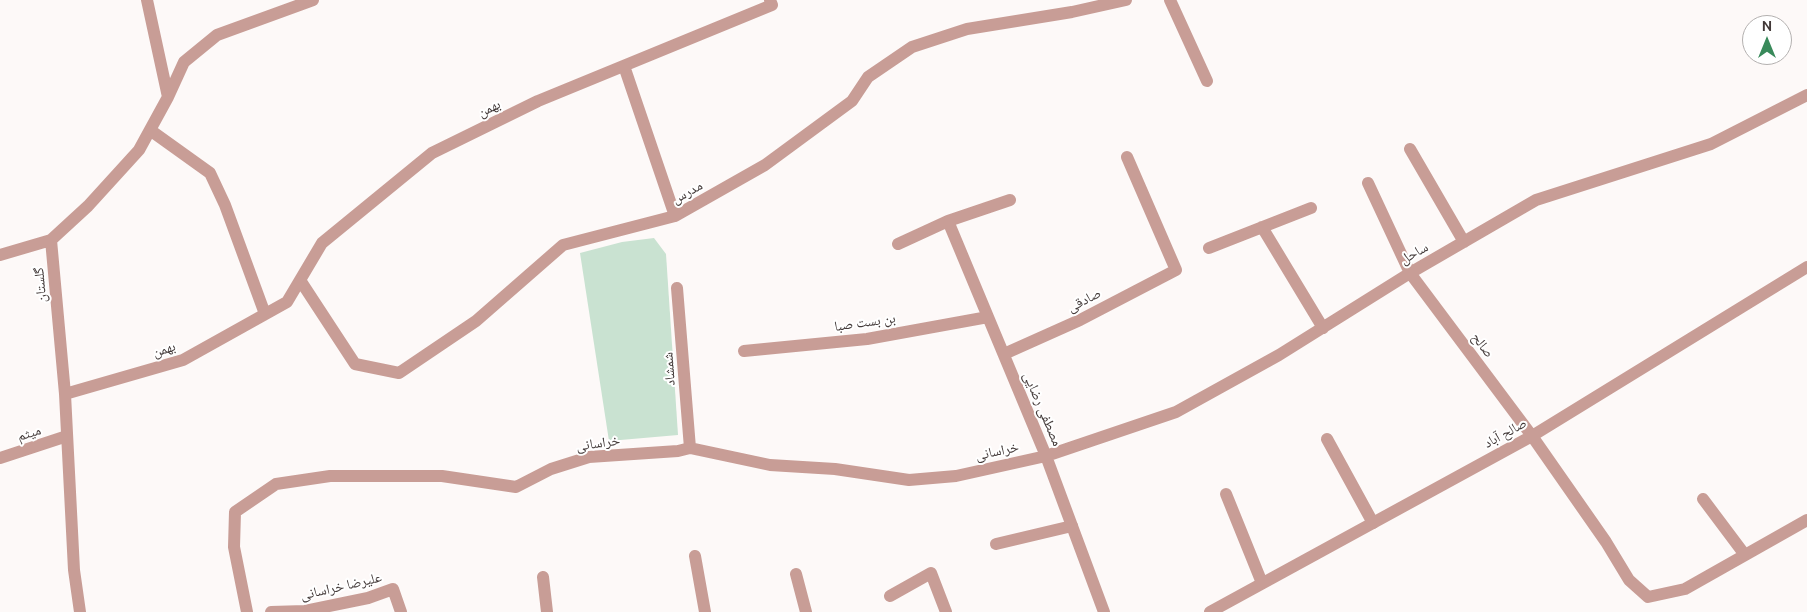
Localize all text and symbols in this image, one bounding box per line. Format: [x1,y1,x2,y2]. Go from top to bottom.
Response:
north arrow [1742,15,1792,65]
text: N [1762,18,1772,34]
street label: بهمن [475,95,503,121]
street label: مدرس [669,177,705,207]
street label: ساحل [1397,238,1431,268]
street label: گلستان [30,267,50,303]
street label: صادقی [1064,284,1104,316]
street label: بن بست صبا [833,309,897,335]
street label: صالح [1468,329,1498,361]
street label: بهمن [150,337,178,361]
street label: شمشاد [659,352,679,386]
street label: مصطفی رضایی [1020,369,1066,449]
street label: صالح آباد [1481,414,1529,452]
street label: میثم [15,421,43,445]
street label: خراسانی [575,432,621,454]
street label: خراسانی [974,438,1020,464]
street label: علیرضا خراسانی [299,568,383,604]

